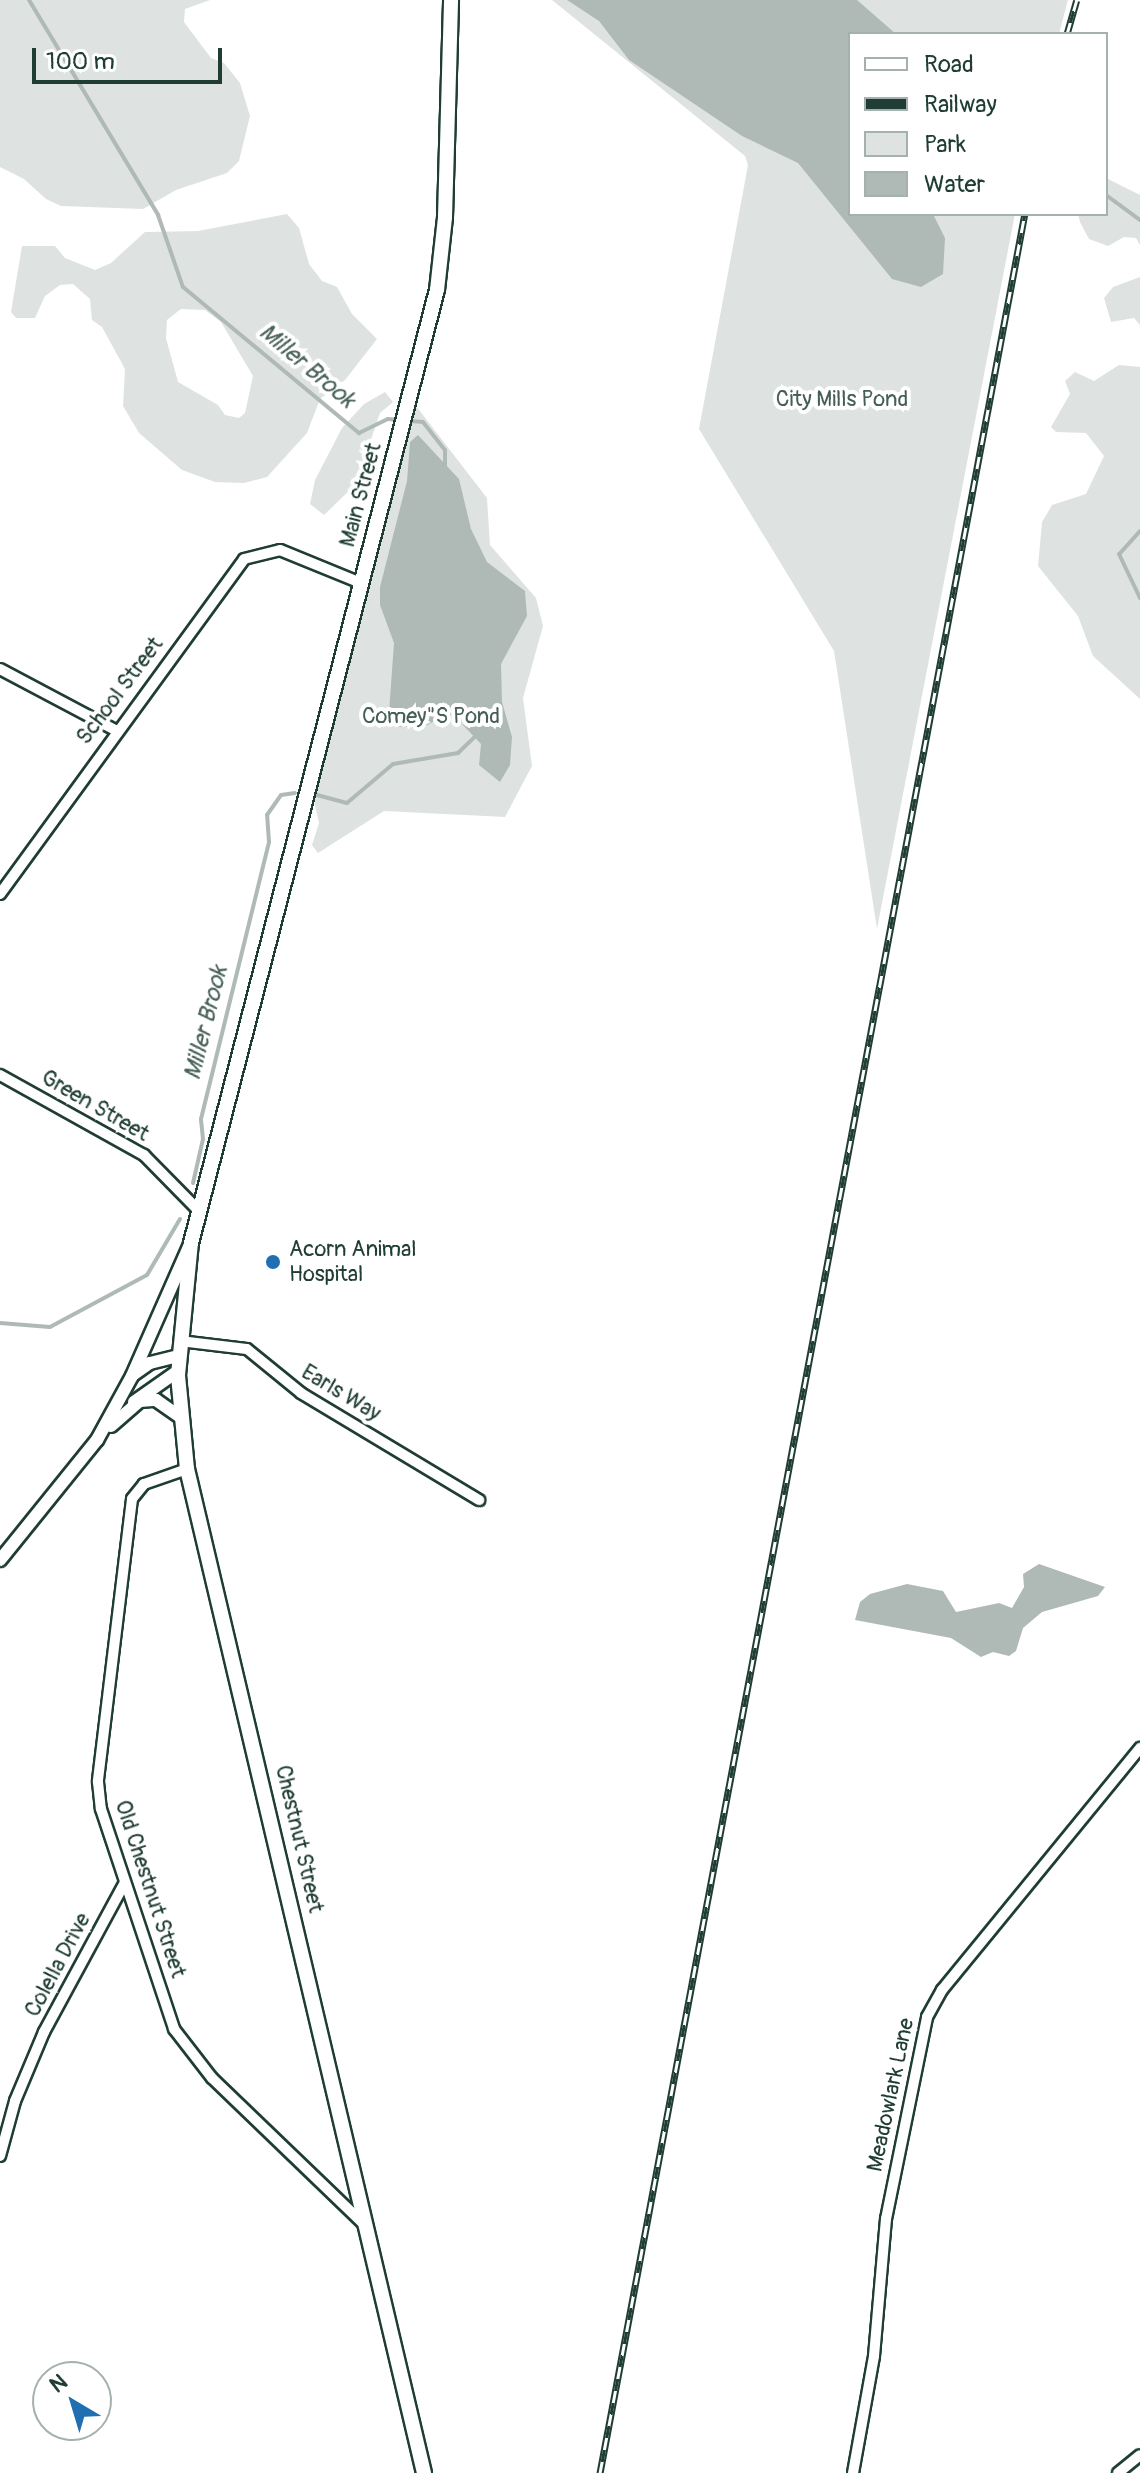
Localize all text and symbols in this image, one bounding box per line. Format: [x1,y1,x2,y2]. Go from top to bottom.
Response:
scale bar [36,32,226,82]
legend [848,32,1108,216]
text: 100 m [46,47,115,76]
text: Road [924,50,974,79]
text: Railway [924,90,997,119]
text: Park [924,130,966,159]
text: Water [924,170,985,199]
water label: Miller Brook [253,318,361,414]
park label: City Mills Pond [776,387,908,413]
street label: Main Street [334,440,388,550]
street label: School Street [71,632,169,750]
park label: Comey"S Pond [362,704,500,730]
water label: Miller Brook [178,963,234,1083]
street label: Green Street [36,1065,154,1147]
place label: Acorn Animal Hospital [289,1236,416,1288]
marker: Acorn Animal Hospital [264,1253,282,1271]
street label: Earls Way [297,1359,385,1427]
street label: Chestnut Street [269,1763,329,1915]
street label: Old Chestnut Street [109,1797,191,1981]
street label: Colella Drive [20,1909,96,2021]
street label: Meadowlark Lane [862,2016,920,2174]
north arrow [32,2361,112,2441]
text: N [44,2368,73,2399]

